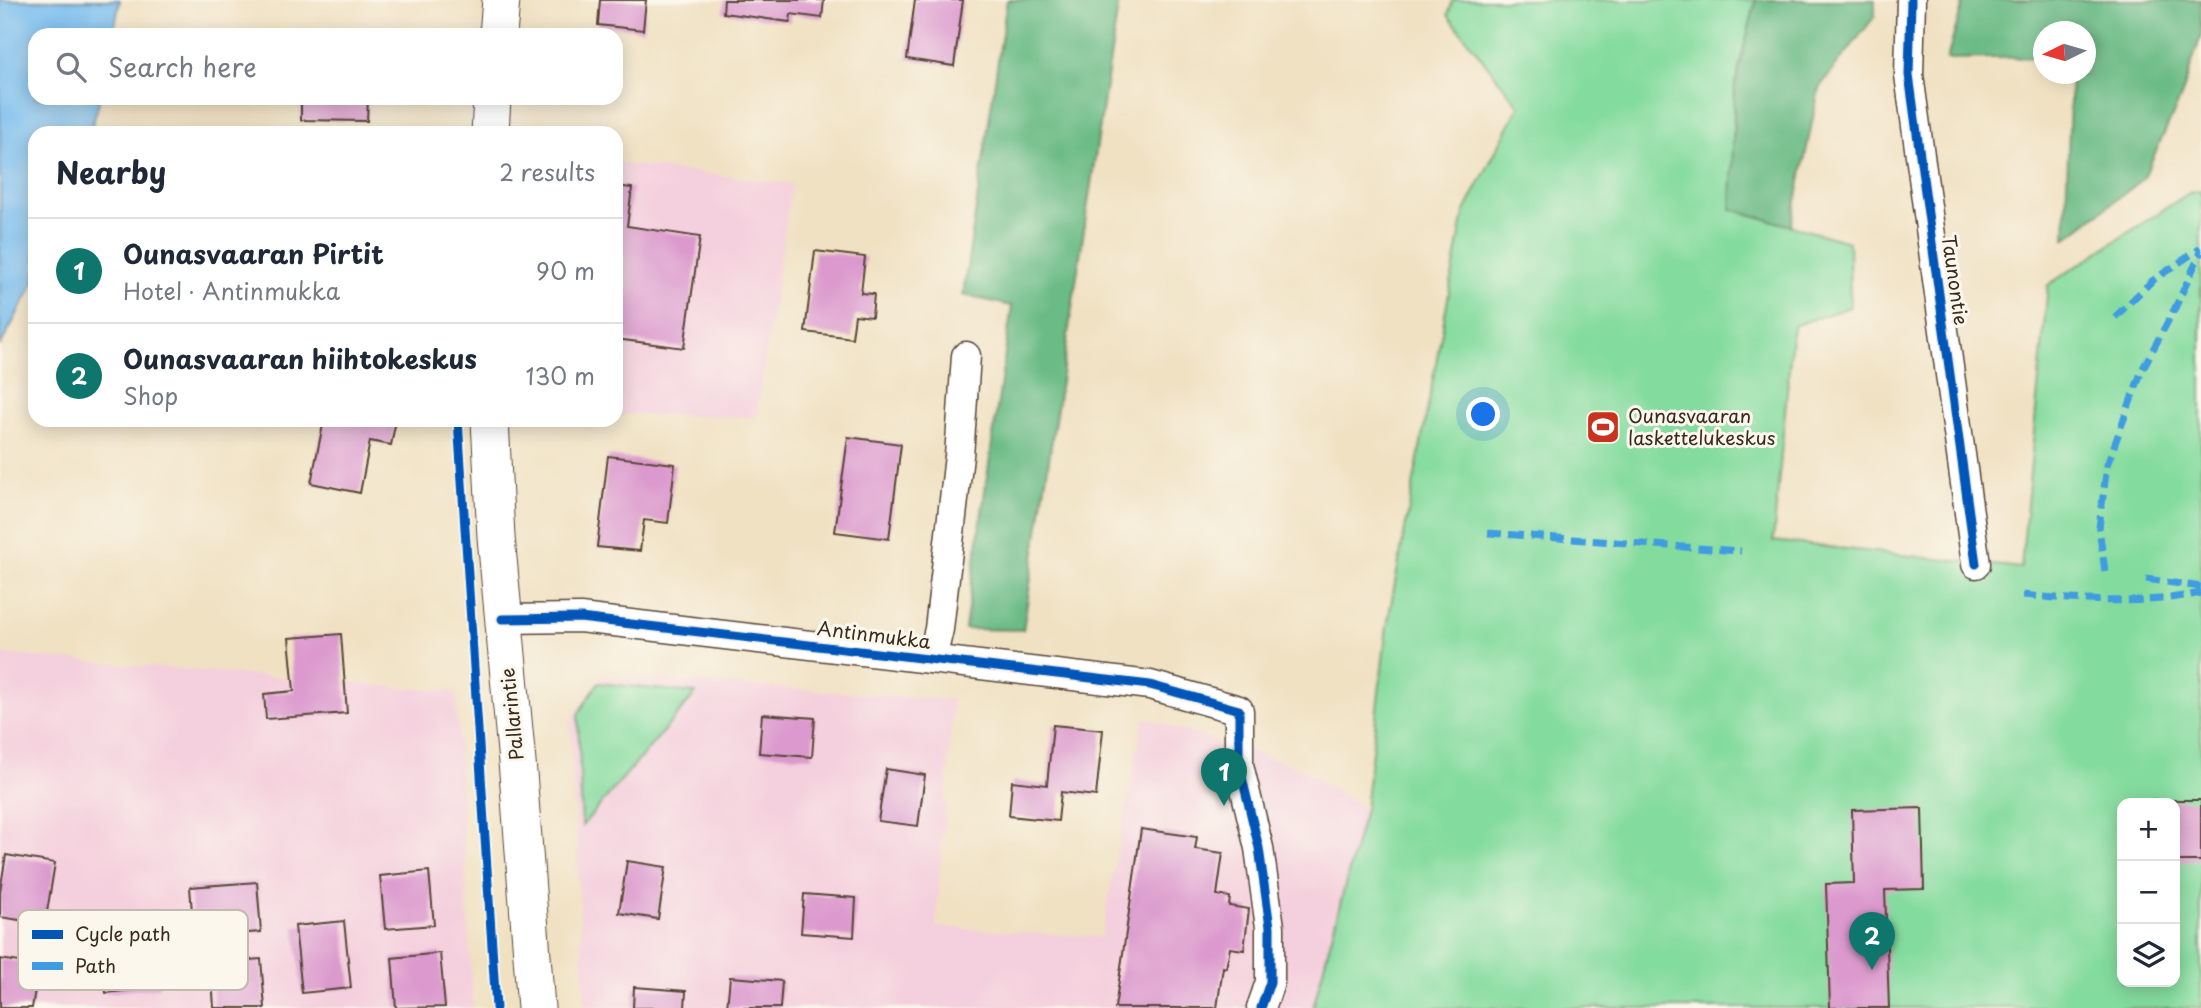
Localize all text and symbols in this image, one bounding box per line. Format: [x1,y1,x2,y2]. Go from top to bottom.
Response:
north arrow [2033,21,2096,84]
search box [28,28,623,105]
text: Search here [108,47,257,86]
icon: search [52,48,90,86]
text: Nearby [56,149,166,194]
text: 2 results [499,154,595,189]
street label: Taunontie [1936,233,1976,327]
text: Ounasvaaran Pirtit [123,234,384,273]
text: 1 [74,253,85,288]
text: 90 m [536,253,595,288]
text: Hotel · Antinmukka [123,273,340,308]
text: Ounasvaaran hiihtokeskus [123,339,477,378]
text: 2 [71,358,87,393]
text: 130 m [525,358,595,393]
text: Shop [123,378,178,413]
your location [1466,397,1500,431]
place label: Ounasvaaran laskettelukeskus [1628,401,1775,451]
sports icon: Ounasvaaran laskettelukeskus [1584,408,1622,446]
street label: Antinmukka [816,613,933,655]
street label: Pallarintie [492,667,530,762]
pin: 1 [1201,748,1247,806]
map controls [2117,798,2180,987]
button: + [2117,798,2180,861]
button: − [2117,861,2180,924]
legend [18,910,248,990]
pin: 2 [1849,912,1895,970]
text: Cycle path [75,919,171,947]
button: layers [2117,924,2180,987]
text: Path [75,951,116,979]

